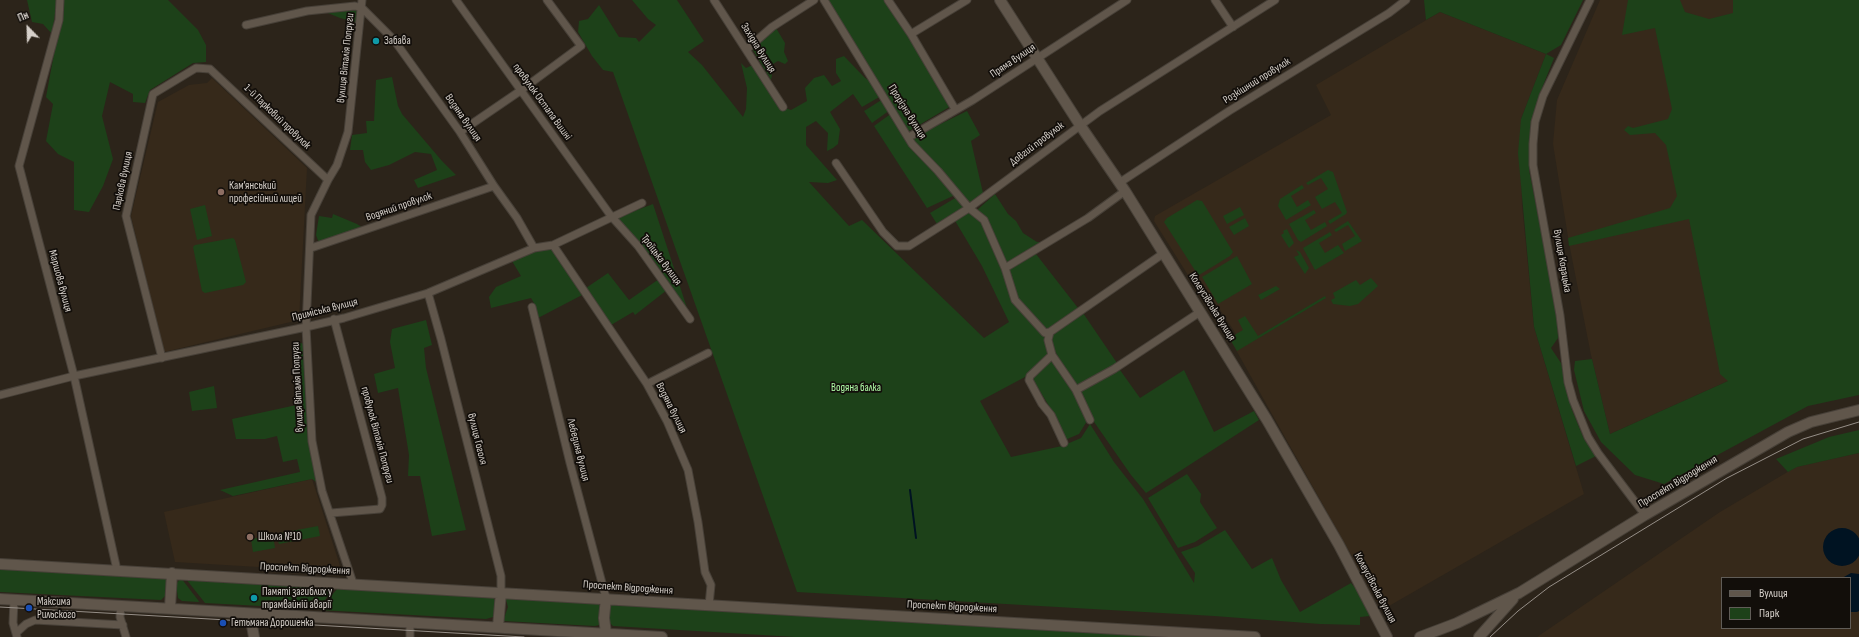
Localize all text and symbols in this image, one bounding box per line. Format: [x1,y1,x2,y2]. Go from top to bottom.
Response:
north arrow [8,8,48,48]
text: Пн [16,8,31,25]
street label: вулиця Віталія Попруги [335,12,357,104]
street label: Західна вулиця [737,21,779,75]
place label: Забава [384,34,411,48]
marker: Забава [371,36,381,46]
street label: Пряма вулиця [988,41,1038,81]
street label: Розкішний провулок [1221,55,1293,107]
street label: провулок Остапа Вишні [510,61,574,143]
street label: 1-й Парковий провулок [241,82,313,152]
street label: Прорізна вулиця [885,82,929,142]
street label: Водяна вулиця [442,92,484,144]
street label: Довгий провулок [1007,119,1067,169]
street label: Паркова вулиця [110,150,136,212]
place label: Кам’янський професійний лицей [229,179,302,205]
marker: Кам’янський професійний лицей [216,187,226,197]
street label: Водяний провулок [364,190,434,224]
street label: Вулиця Кодацька [1550,228,1574,294]
street label: Троїцька вулиця [638,232,684,288]
street label: Маршова вулиця [45,249,75,313]
street label: Колеусівська вулиця [1186,270,1238,344]
street label: Приміська вулиця [291,295,359,325]
street label: вулиця Віталія Попруги [289,342,307,432]
street label: Водяна вулиця [653,380,689,436]
park label: Водяна балка [831,381,881,395]
street label: провулок Віталія Попруги [358,385,396,485]
street label: вулиця Гоголя [464,412,490,466]
street label: Лебедина вулиця [564,417,592,483]
street label: Проспект Відродження [1636,453,1720,511]
place label: Школа №10 [258,530,301,544]
marker: Школа №10 [245,532,255,542]
street label: Колеусівська вулиця [1351,551,1399,625]
street label: Проспект Відродження [260,560,350,578]
legend [1721,577,1851,629]
street label: Проспект Відродження [583,578,673,598]
place label: Памяті загиблих у трамвайній аварії [262,585,332,611]
text: Вулиця [1759,586,1788,601]
marker: Памяті загиблих у трамвайній аварії [249,593,259,603]
place label: Максима Рильского [37,595,76,621]
street label: Проспект Відродження [907,598,997,616]
marker: Максима Рильского [24,603,34,613]
text: Парк [1759,606,1779,621]
place label: Гетьмана Дорошенка [231,616,314,630]
marker: Гетьмана Дорошенка [218,618,228,628]

